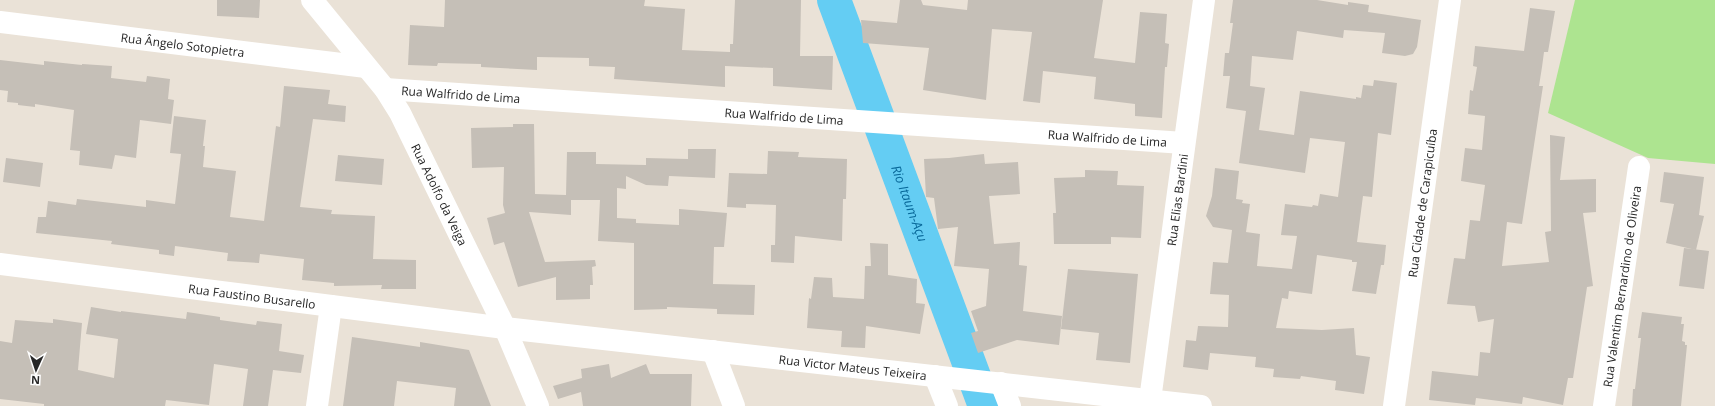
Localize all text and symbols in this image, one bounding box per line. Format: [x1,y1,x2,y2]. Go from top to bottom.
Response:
street label: Rua Ângelo Sotopietra [120,28,245,60]
street label: Rua Walfrido de Lima [401,82,521,107]
street label: Rua Walfrido de Lima [724,103,844,128]
street label: Rua Walfrido de Lima [1047,125,1167,150]
street label: Rua Cidade de Carapicuíba [1403,127,1441,278]
street label: Rua Adolfo da Veiga [408,141,472,248]
street label: Rua Elias Bardini [1162,153,1192,247]
water label: Rio Itaum-Açu [887,163,932,245]
street label: Rua Valentim Bernardino de Oliveira [1598,184,1645,388]
street label: Rua Faustino Busarello [187,279,317,312]
north arrow [16,350,56,390]
street label: Rua Victor Mateus Teixeira [778,350,928,384]
text: N [31,373,40,388]

